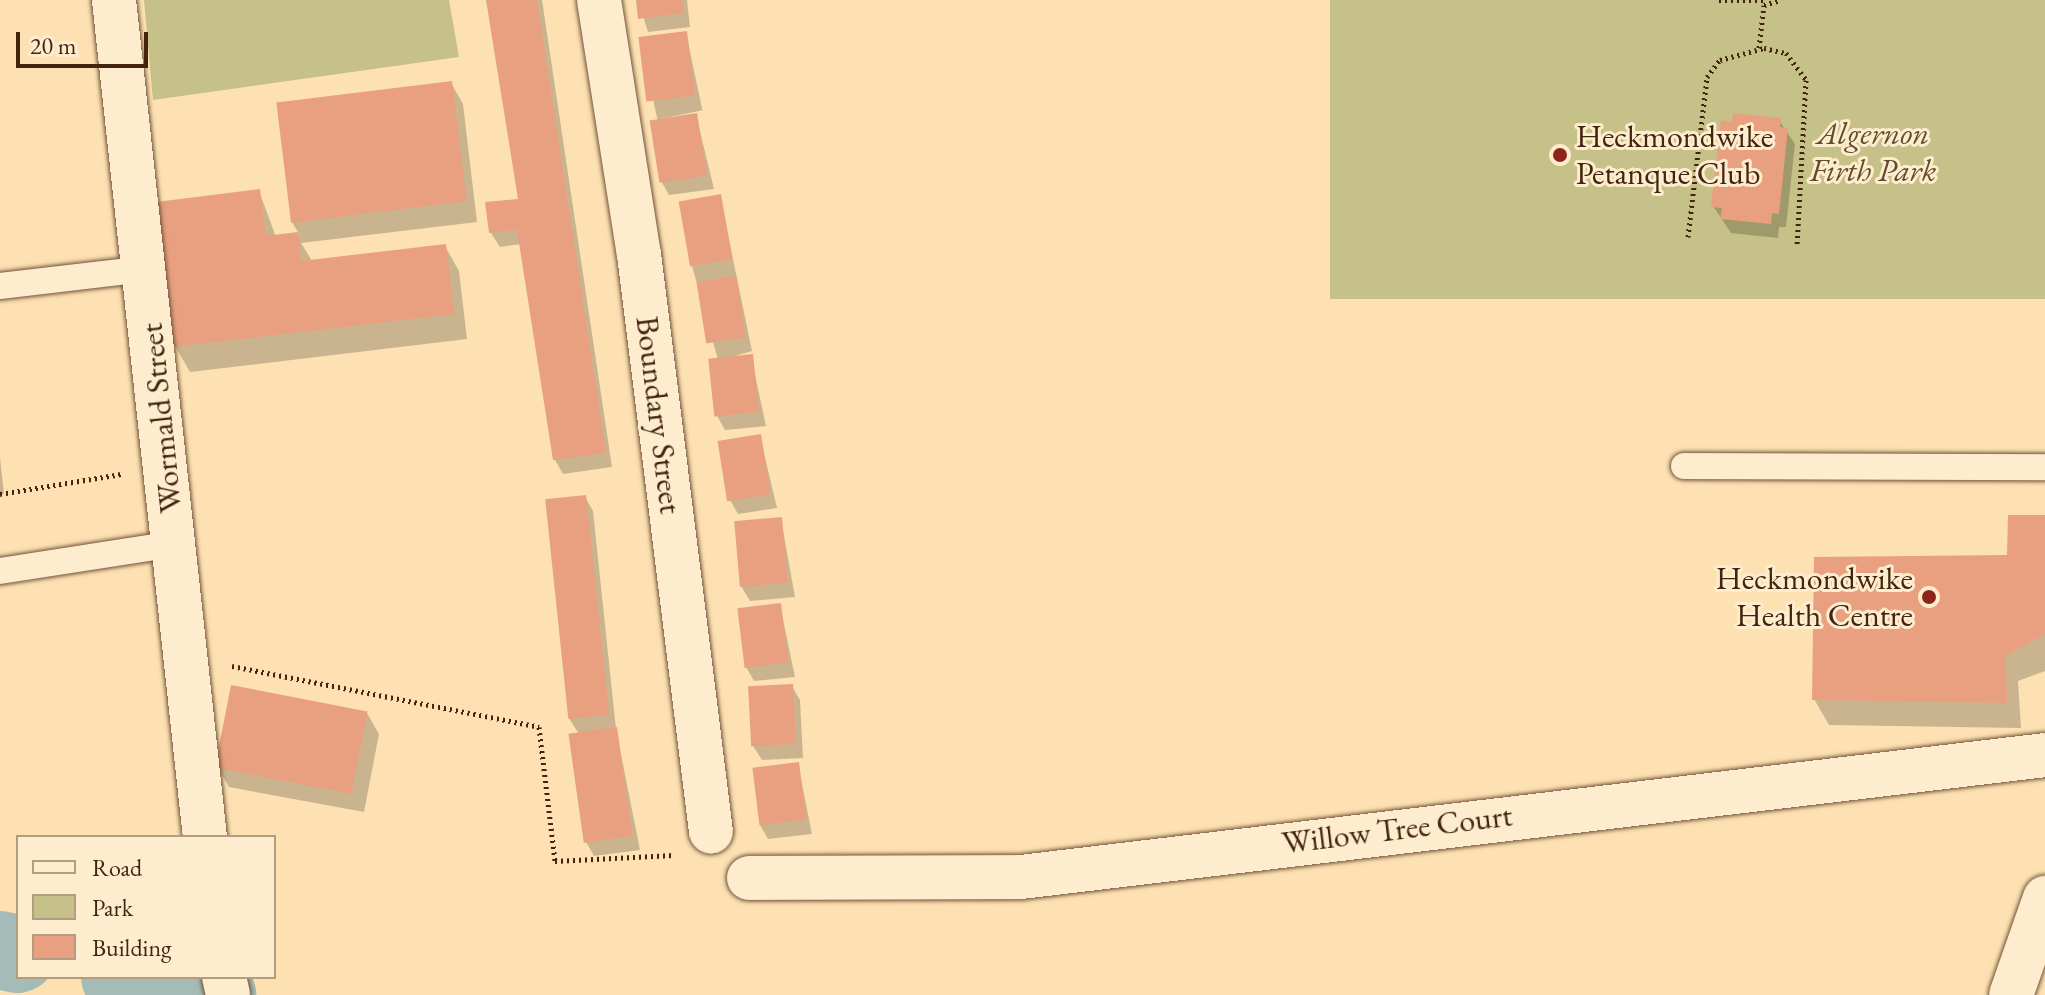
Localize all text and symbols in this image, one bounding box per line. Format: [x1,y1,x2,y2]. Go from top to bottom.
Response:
scale bar [20,16,152,66]
text: 20 m [30,30,77,61]
park label: Algernon Firth Park [1810,115,1936,190]
place label: Heckmondwike Petanque Club [1576,118,1773,193]
marker: Heckmondwike Petanque Club [1551,146,1569,164]
street label: Boundary Street [628,314,690,516]
street label: Wormald Street [132,321,190,515]
place label: Heckmondwike Health Centre [1716,560,1913,635]
marker: Heckmondwike Health Centre [1920,588,1938,606]
street label: Willow Tree Court [1280,796,1514,862]
legend [16,835,276,979]
text: Road [92,852,142,883]
text: Park [92,892,133,923]
text: Building [92,932,172,963]

